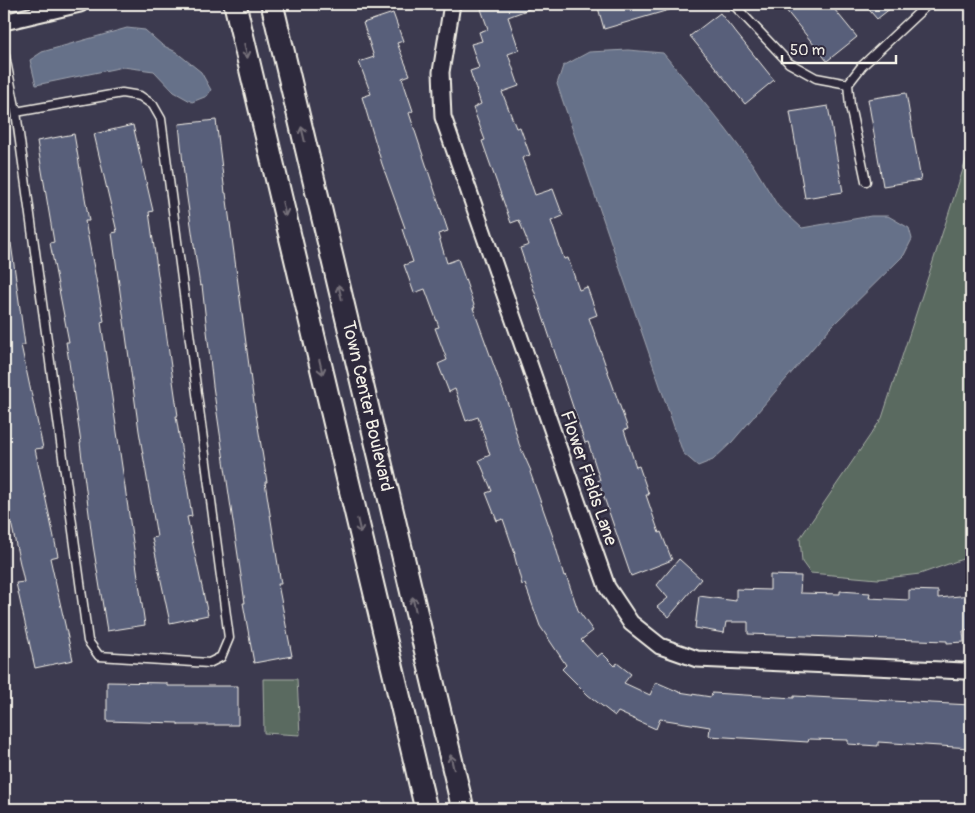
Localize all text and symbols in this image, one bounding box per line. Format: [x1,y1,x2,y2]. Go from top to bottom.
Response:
scale bar [782,32,896,64]
text: 50 m [790,41,825,60]
one-way arrow [242,43,251,59]
one-way arrow [298,127,307,143]
one-way arrow [280,201,289,217]
one-way arrow [335,285,345,301]
street label: Town Center Boulevard [337,319,398,494]
one-way arrow [317,359,326,375]
street label: Flower Fields Lane [555,408,622,549]
one-way arrow [355,517,364,533]
one-way arrow [409,596,418,612]
one-way arrow [447,754,456,770]

